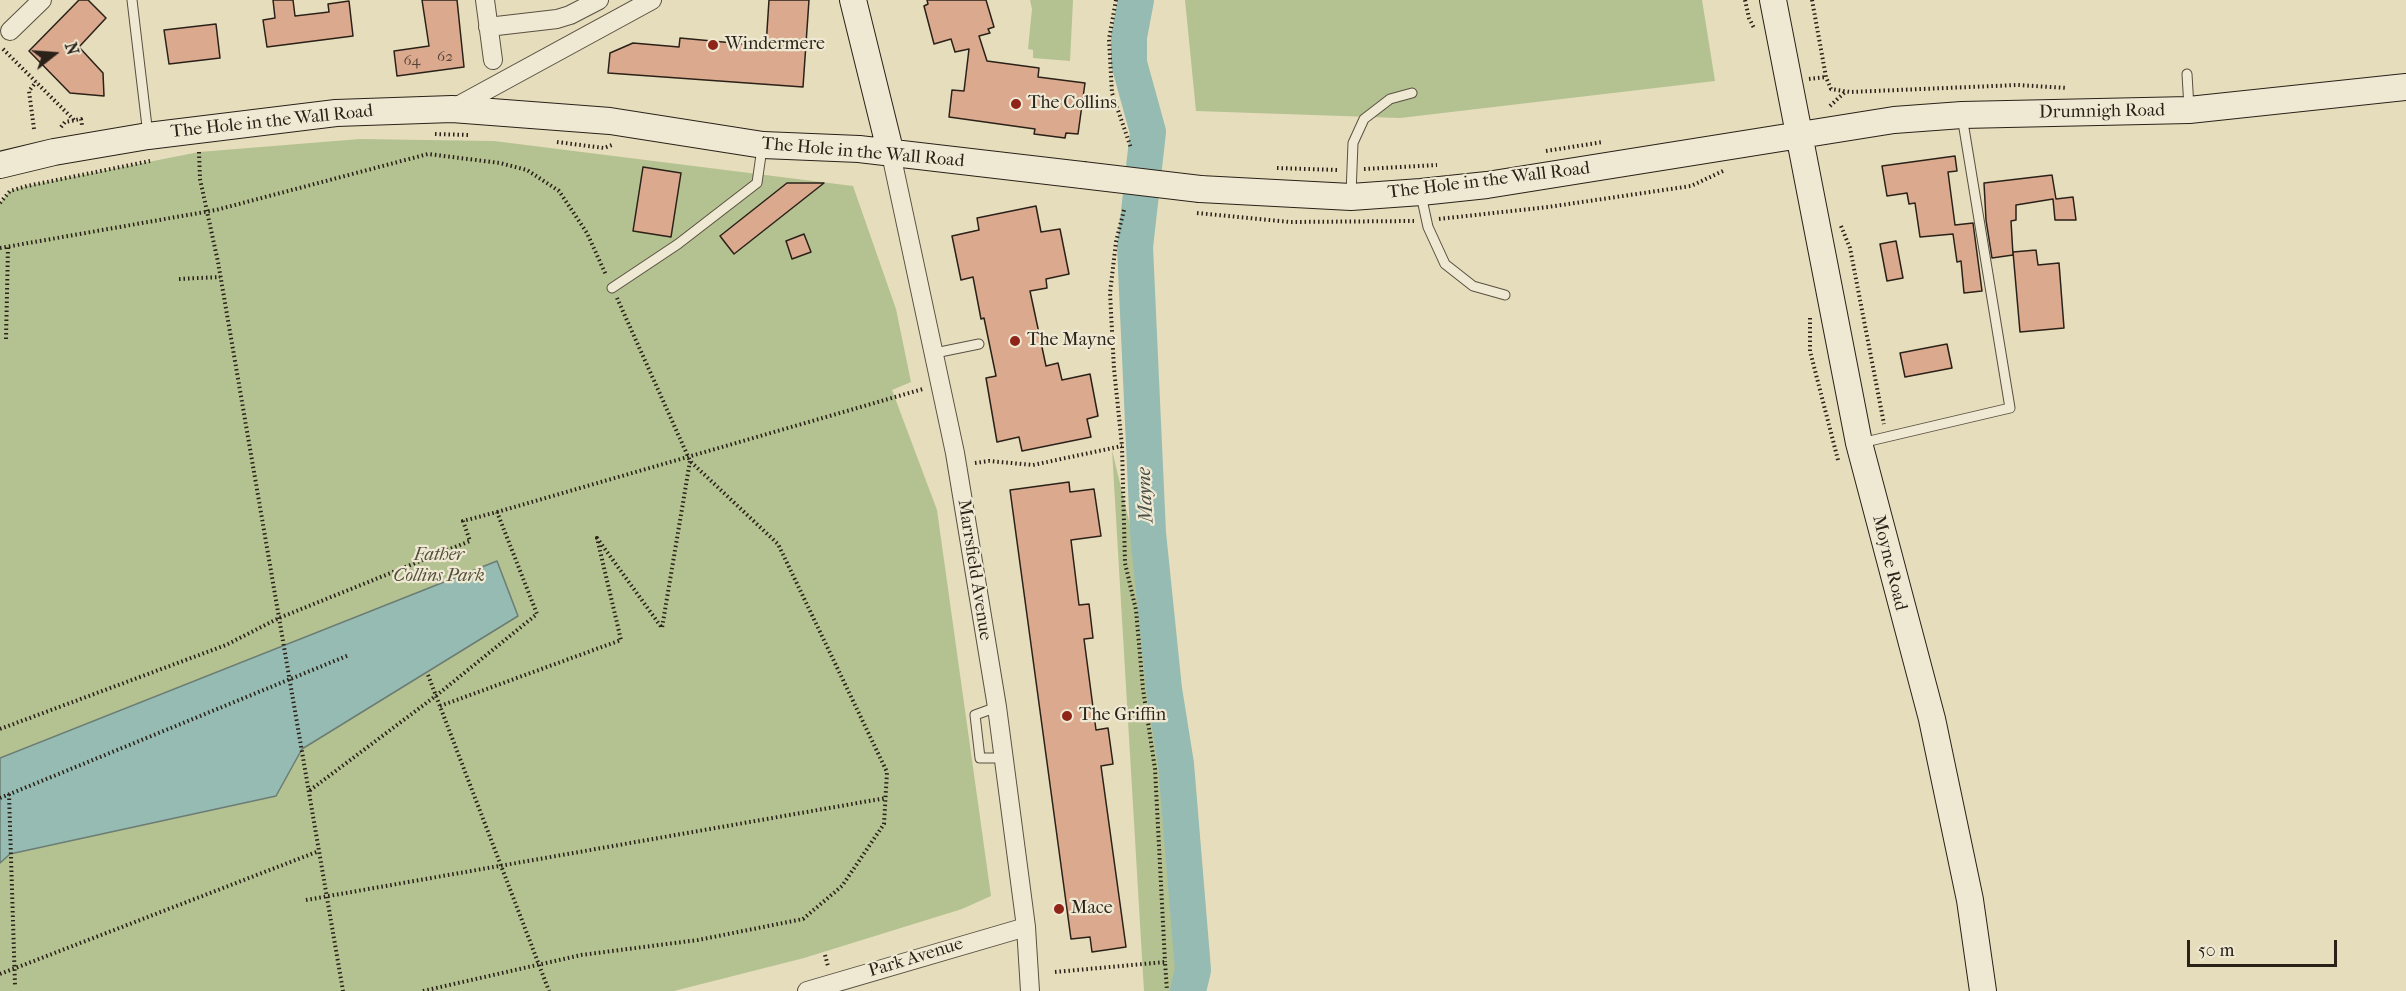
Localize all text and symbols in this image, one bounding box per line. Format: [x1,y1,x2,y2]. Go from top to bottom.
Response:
north arrow [24,24,84,84]
place label: Windermere [725,34,825,56]
marker: Windermere [706,38,720,52]
text: N [61,40,83,57]
house number: 62 [437,48,453,66]
house number: 64 [404,52,420,70]
place label: The Collins [1028,93,1117,115]
marker: The Collins [1009,97,1023,111]
street label: Drumnigh Road [2039,100,2165,124]
street label: The Hole in the Wall Road [170,101,374,143]
street label: The Hole in the Wall Road [761,133,965,173]
street label: The Hole in the Wall Road [1387,158,1591,204]
place label: The Mayne [1027,330,1116,352]
marker: The Mayne [1008,334,1022,348]
water label: Mayne [1133,467,1159,523]
street label: Marrsfield Avenue [952,498,996,642]
street label: Moyne Road [1867,513,1911,613]
park label: Father Collins Park [393,545,485,588]
place label: The Griffin [1079,705,1166,727]
marker: The Griffin [1060,709,1074,723]
place label: Mace [1071,898,1113,920]
marker: Mace [1052,902,1066,916]
scale bar [2190,928,2340,966]
street label: Park Avenue [866,933,966,983]
text: 50 m [2198,940,2234,961]

